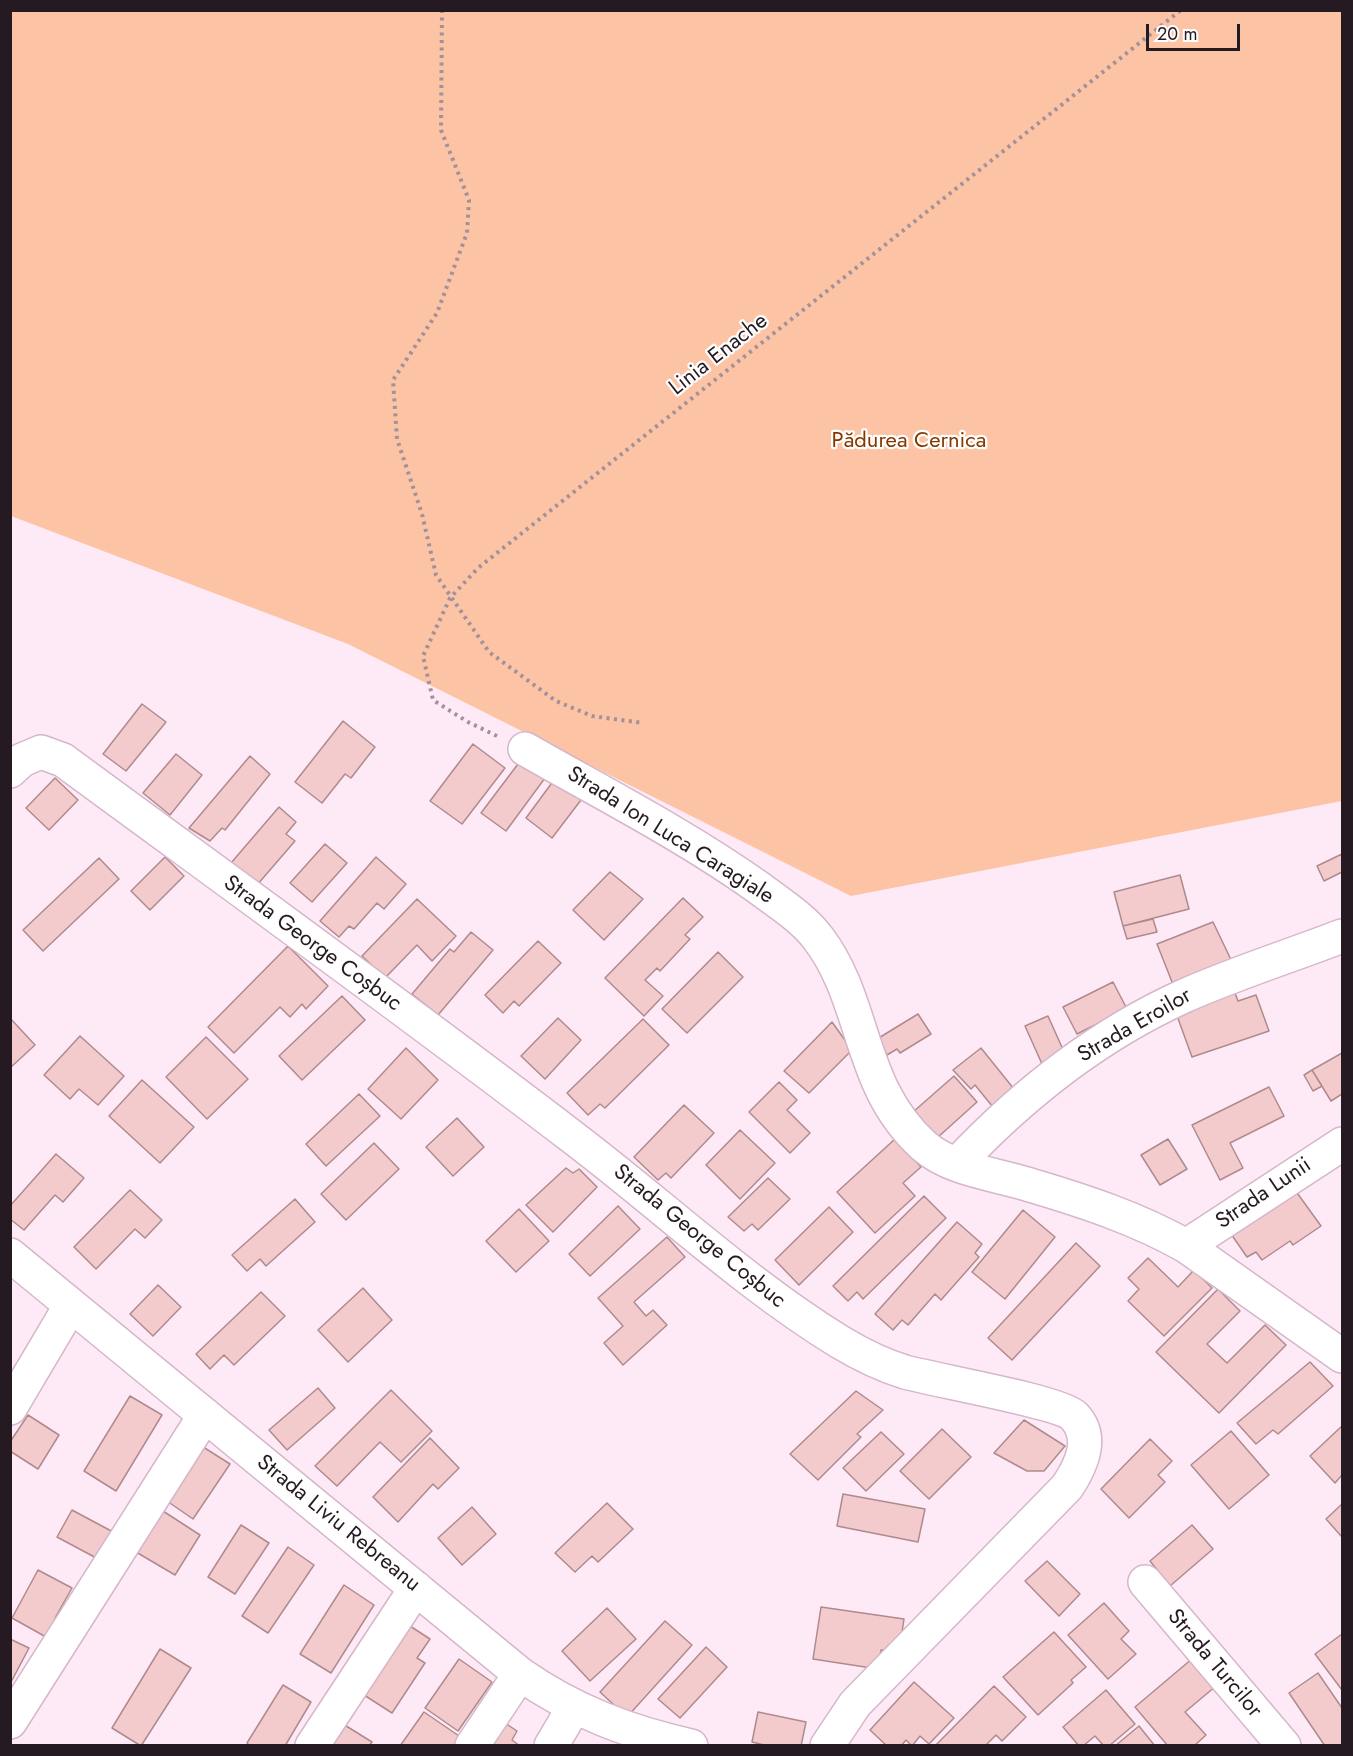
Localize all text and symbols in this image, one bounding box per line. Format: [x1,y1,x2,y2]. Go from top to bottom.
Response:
scale bar [1149,12,1244,50]
text: 20 m [1157,21,1197,47]
street label: Linia Enache [664,308,774,402]
park label: Pădurea Cernica [832,429,986,455]
street label: Strada Ion Luca Caragiale [562,762,778,910]
street label: Strada George Coșbuc [218,870,406,1018]
street label: Strada Eroilor [1073,983,1197,1069]
street label: Strada Lunii [1211,1153,1317,1235]
street label: Strada George Coșbuc [608,1159,790,1315]
street label: Strada Liviu Rebreanu [251,1450,425,1598]
street label: Strada Turcilor [1161,1604,1267,1724]

